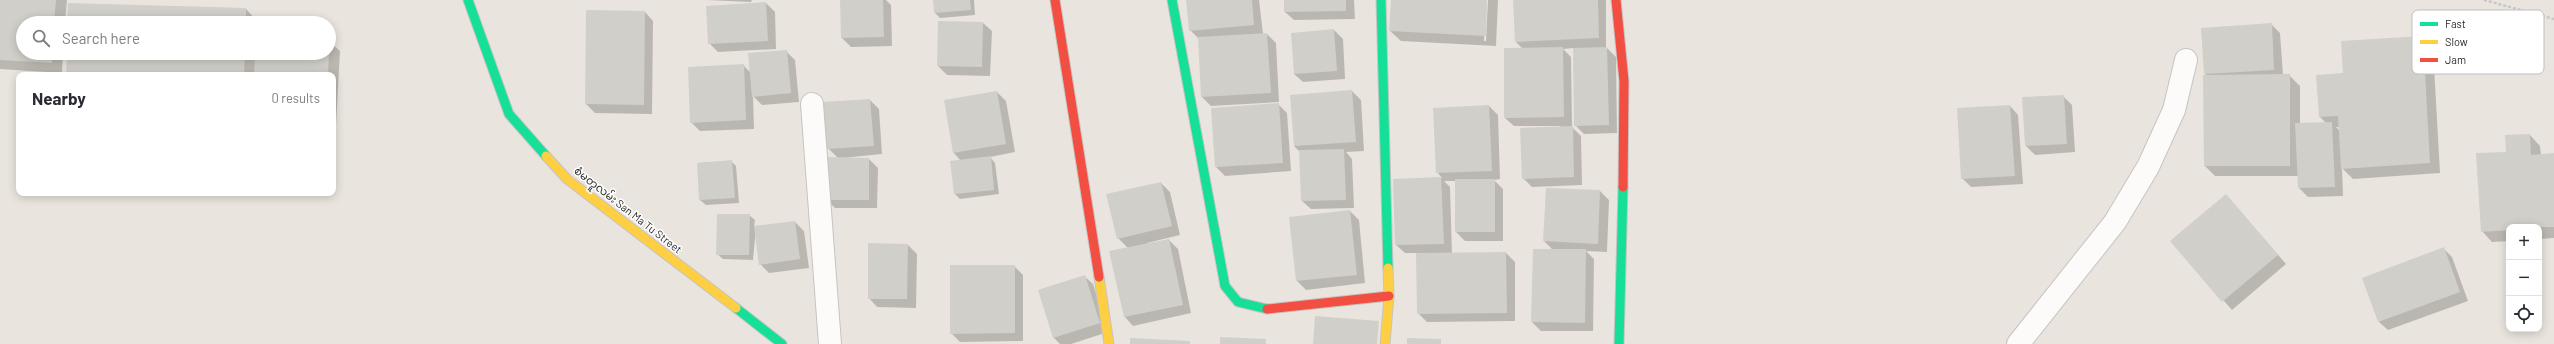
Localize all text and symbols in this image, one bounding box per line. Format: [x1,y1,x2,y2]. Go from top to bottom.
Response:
legend [2412,10,2544,74]
search box [16,16,336,60]
text: Fast [2445,17,2466,30]
icon: search [30,27,52,49]
text: Search here [62,29,140,47]
text: Slow [2445,35,2468,48]
text: Jam [2445,53,2466,66]
text: Nearby [32,88,86,108]
text: 0 results [271,90,320,106]
street label: စံမတူလမ်း San Ma Tu Street [570,164,685,258]
map controls [2506,224,2542,332]
button: + [2506,224,2542,260]
button: − [2506,260,2542,296]
button: locate [2506,296,2542,332]

